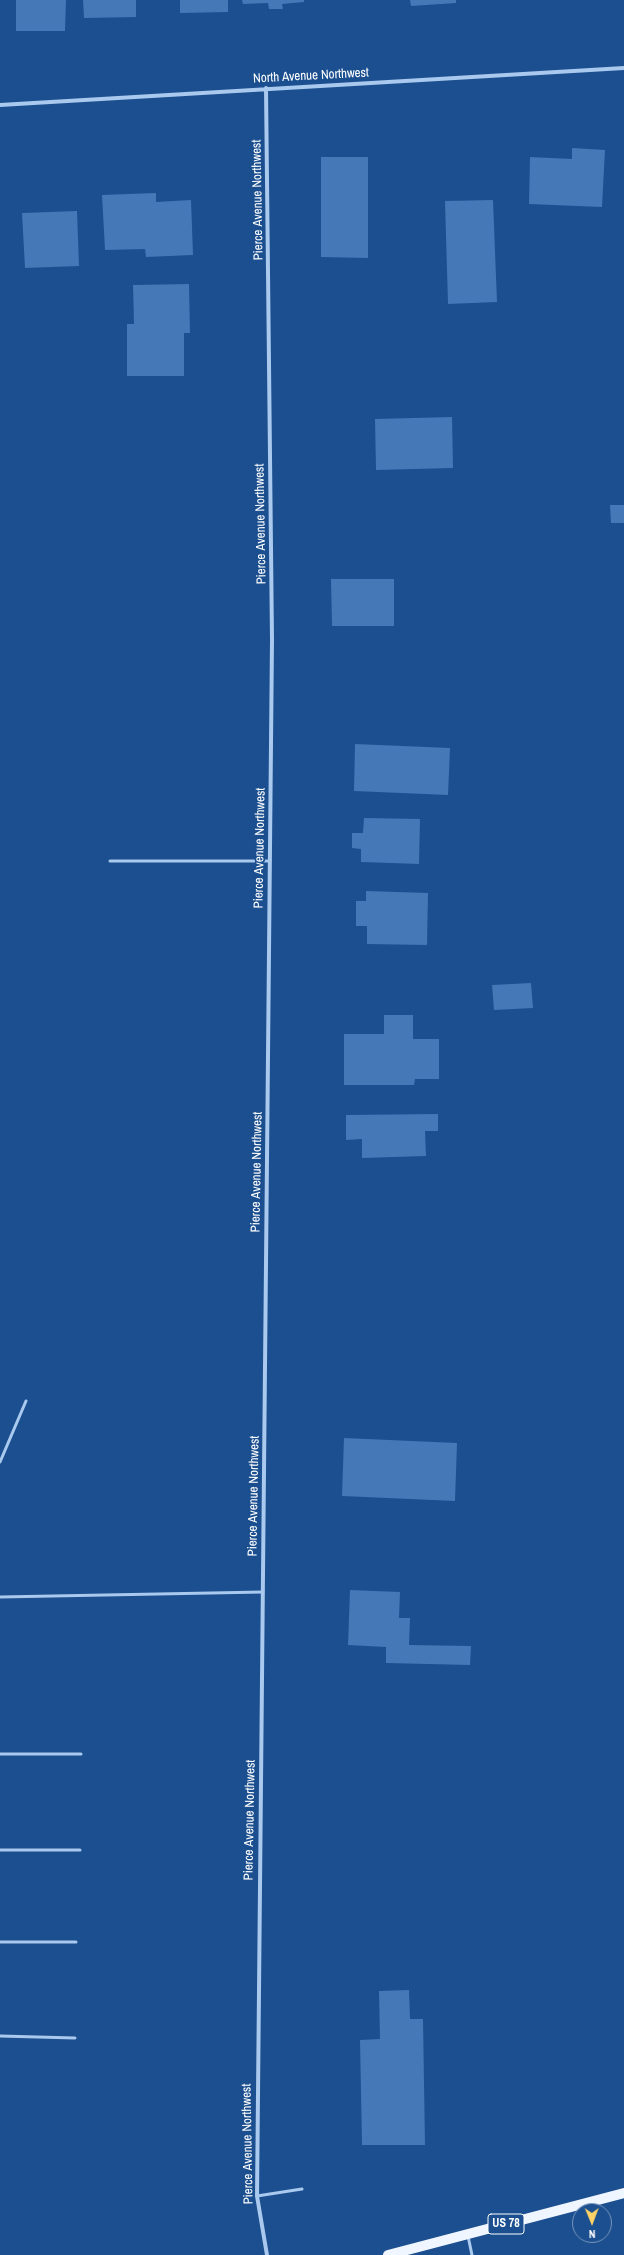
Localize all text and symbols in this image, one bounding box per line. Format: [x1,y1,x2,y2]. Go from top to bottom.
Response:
street label: North Avenue Northwest [253,65,369,87]
street label: Pierce Avenue Northwest [249,140,267,260]
street label: Pierce Avenue Northwest [252,464,270,584]
street label: Pierce Avenue Northwest [251,788,269,908]
street label: Pierce Avenue Northwest [248,1112,266,1232]
street label: Pierce Avenue Northwest [245,1436,263,1556]
street label: Pierce Avenue Northwest [241,1760,259,1880]
street label: Pierce Avenue Northwest [239,2084,257,2204]
north arrow [572,2203,612,2243]
road number: US 78 [488,2214,524,2234]
text: N [589,2227,596,2241]

